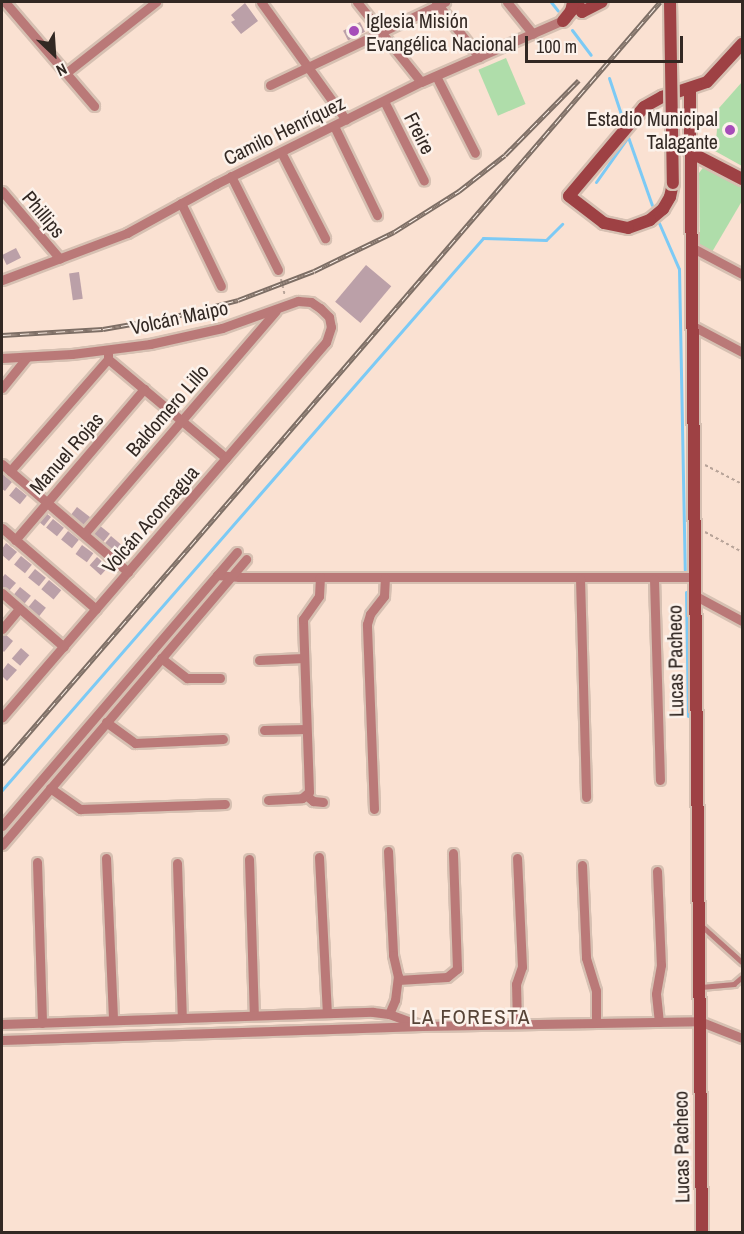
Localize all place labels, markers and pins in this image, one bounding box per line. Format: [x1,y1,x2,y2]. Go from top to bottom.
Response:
place label: Iglesia Misión Evangélica Nacional [366,8,516,55]
marker: Iglesia Misión Evangélica Nacional [347,24,361,38]
place label: Estadio Municipal Talagante [587,106,718,153]
marker: Estadio Municipal Talagante [723,123,737,137]

